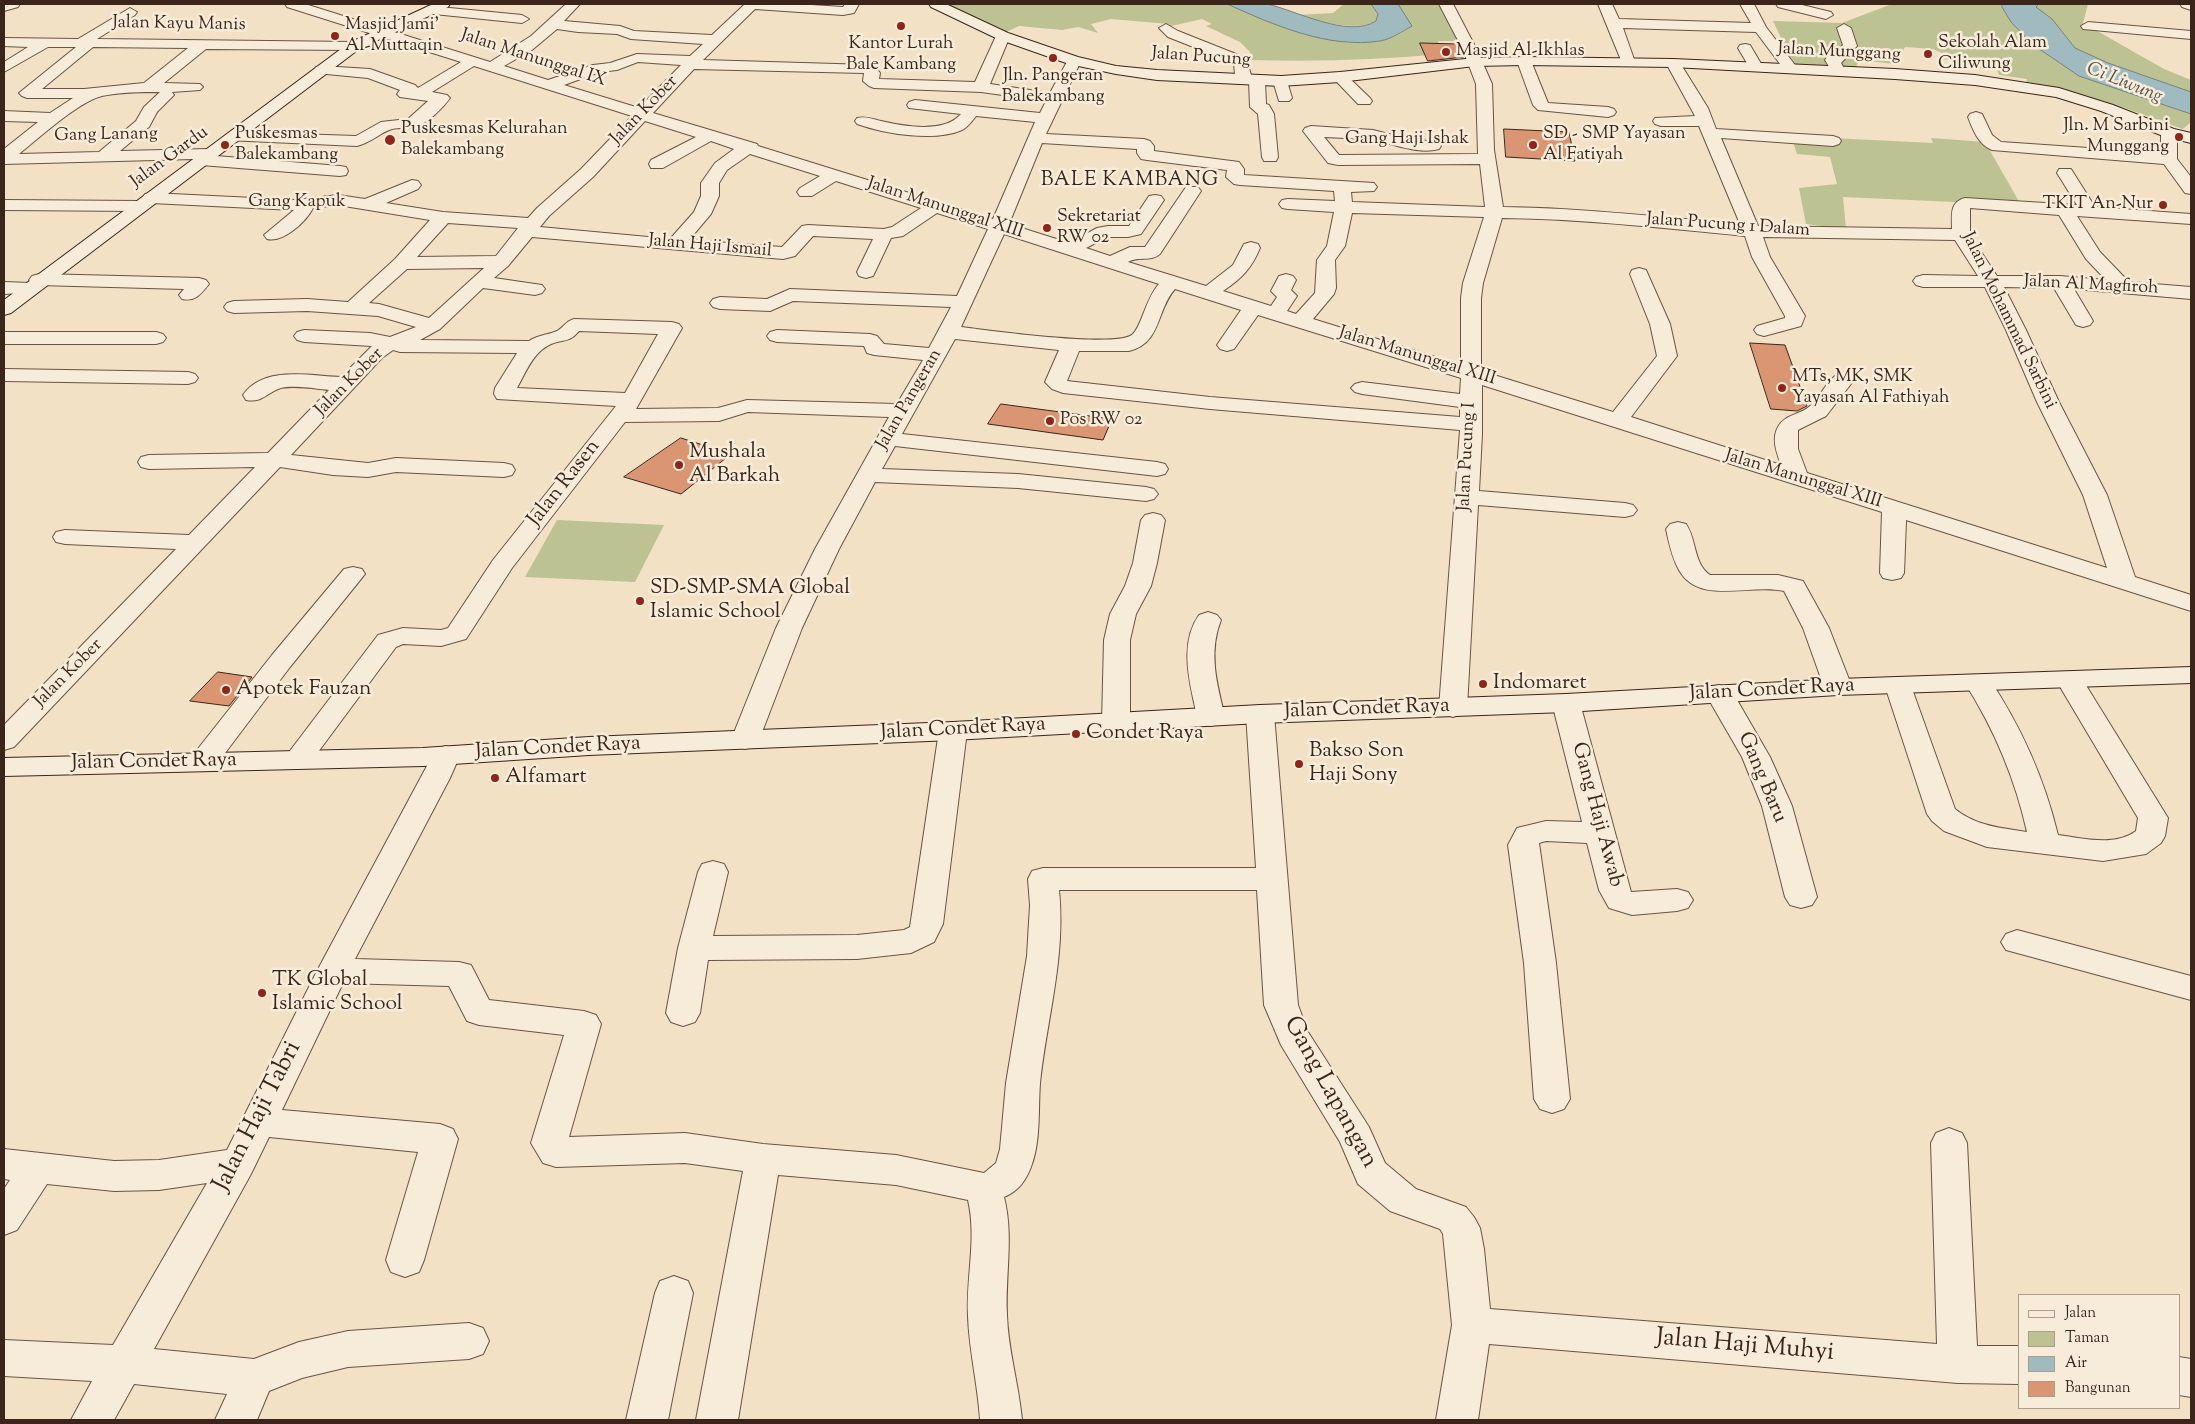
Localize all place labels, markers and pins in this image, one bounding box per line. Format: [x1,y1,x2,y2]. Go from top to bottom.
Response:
place label: Masjid Jami' Al-Muttaqin [345,15,443,58]
marker: Kantor Lurah Bale Kambang [895,20,907,32]
marker: Masjid Jami' Al-Muttaqin [329,30,341,42]
place label: Sekolah Alam Ciliwung [1938,33,2047,76]
place label: Kantor Lurah Bale Kambang [846,34,956,76]
place label: Masjid Al-Ikhlas [1456,41,1585,63]
marker: Masjid Al-Ikhlas [1440,46,1452,58]
marker: Sekolah Alam Ciliwung [1922,48,1934,60]
marker: Jln. Pangeran Balekambang [1047,52,1059,64]
place label: Jln. Pangeran Balekambang [1002,66,1104,108]
place label: Jln. M Sarbini Munggang [2063,116,2169,158]
place label: Puskesmas Kelurahan Balekambang [401,119,568,162]
place label: Puskesmas Balekambang [235,124,338,166]
place label: SD - SMP Yayasan Al Fatiyah [1543,124,1686,166]
marker: Jln. M Sarbini Munggang [2173,131,2185,143]
marker: Puskesmas Kelurahan Balekambang [383,133,397,147]
marker: Puskesmas Balekambang [219,139,231,151]
marker: SD - SMP Yayasan Al Fatiyah [1527,139,1539,151]
place label: TKIT An-Nur [2043,194,2153,216]
marker: TKIT An-Nur [2157,199,2169,211]
place label: Sekretariat RW 02 [1057,207,1141,250]
marker: Sekretariat RW 02 [1041,222,1053,234]
place label: MTs, MK, SMK Yayasan Al Fathiyah [1792,367,1950,409]
marker: MTs, MK, SMK Yayasan Al Fathiyah [1776,382,1788,394]
place label: Pos RW 02 [1060,410,1142,432]
marker: Pos RW 02 [1044,415,1056,427]
place label: Mushala Al Barkah [689,440,780,490]
marker: Mushala Al Barkah [673,459,685,471]
place label: SD-SMP-SMA Global Islamic School [650,576,850,626]
marker: SD-SMP-SMA Global Islamic School [634,595,646,607]
place label: Indomaret [1493,671,1587,697]
place label: Apotek Fauzan [236,677,371,703]
marker: Indomaret [1477,678,1489,690]
marker: Apotek Fauzan [220,684,232,696]
place label: Condet Raya [1086,721,1204,747]
marker: Condet Raya [1070,728,1082,740]
place label: Bakso Son Haji Sony [1309,739,1404,789]
marker: Bakso Son Haji Sony [1293,758,1305,770]
place label: Alfamart [505,765,587,791]
marker: Alfamart [489,772,501,784]
place label: TK Global Islamic School [272,968,403,1018]
marker: TK Global Islamic School [256,987,268,999]

